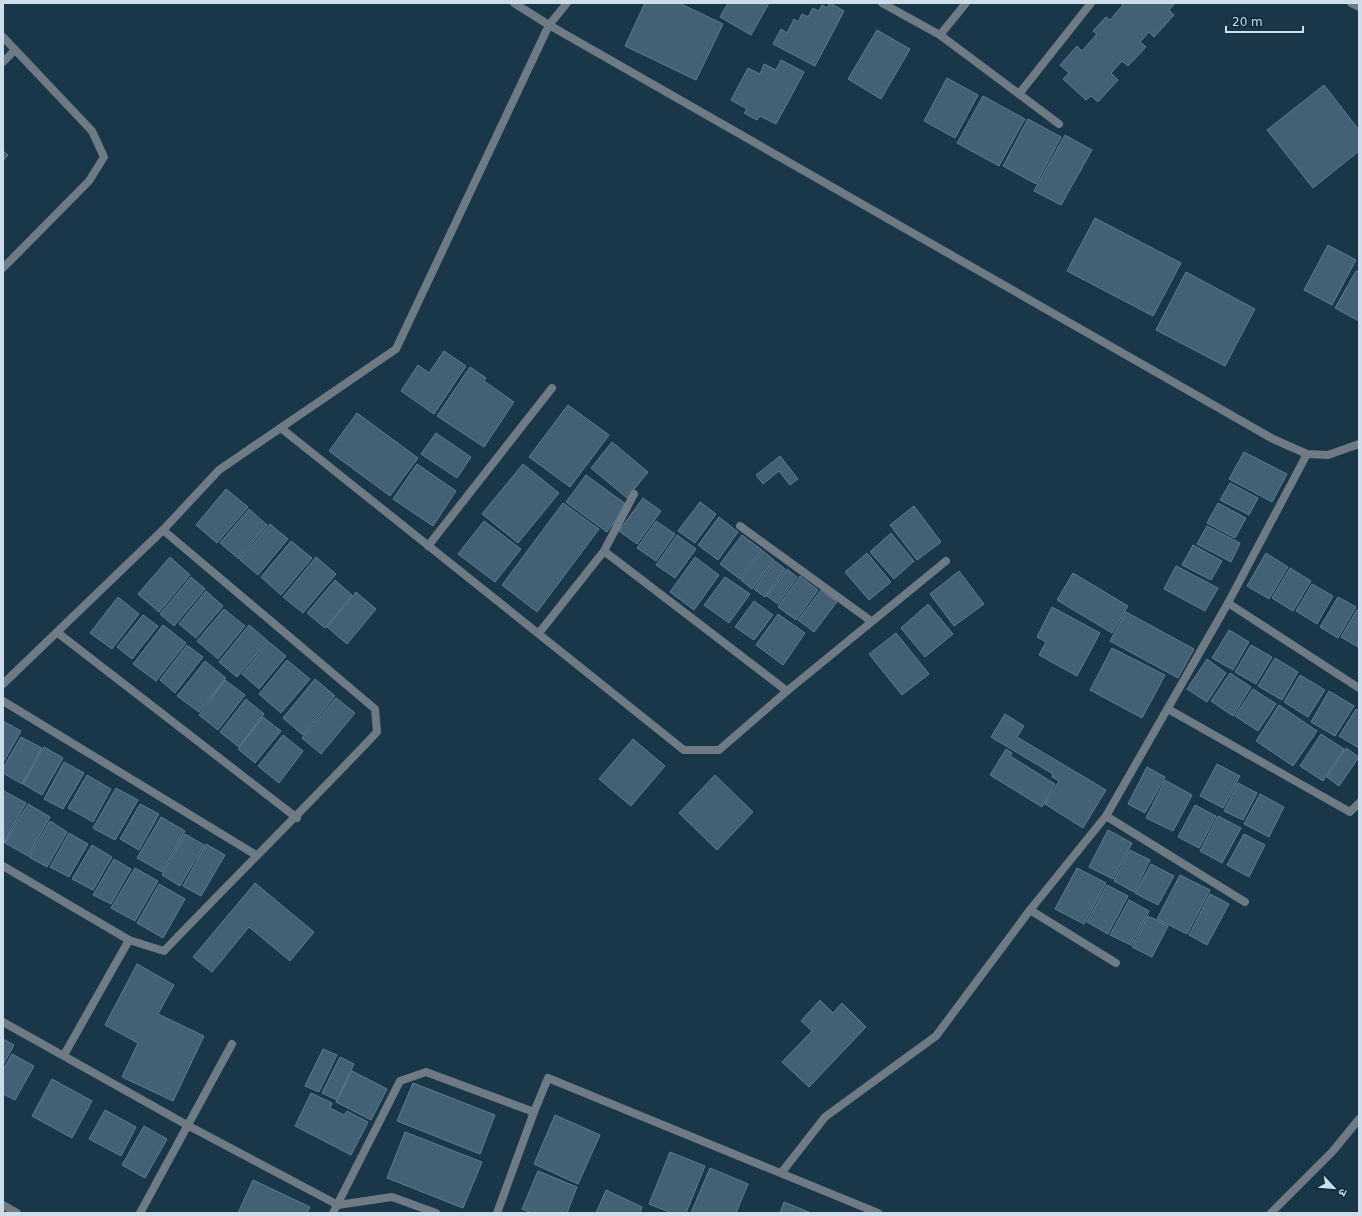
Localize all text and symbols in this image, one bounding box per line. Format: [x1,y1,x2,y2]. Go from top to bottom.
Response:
scale bar [1226,8,1303,34]
text: 20 m [1232,15,1263,29]
north arrow [1314,1168,1354,1208]
text: उ [1335,1186,1350,1198]

